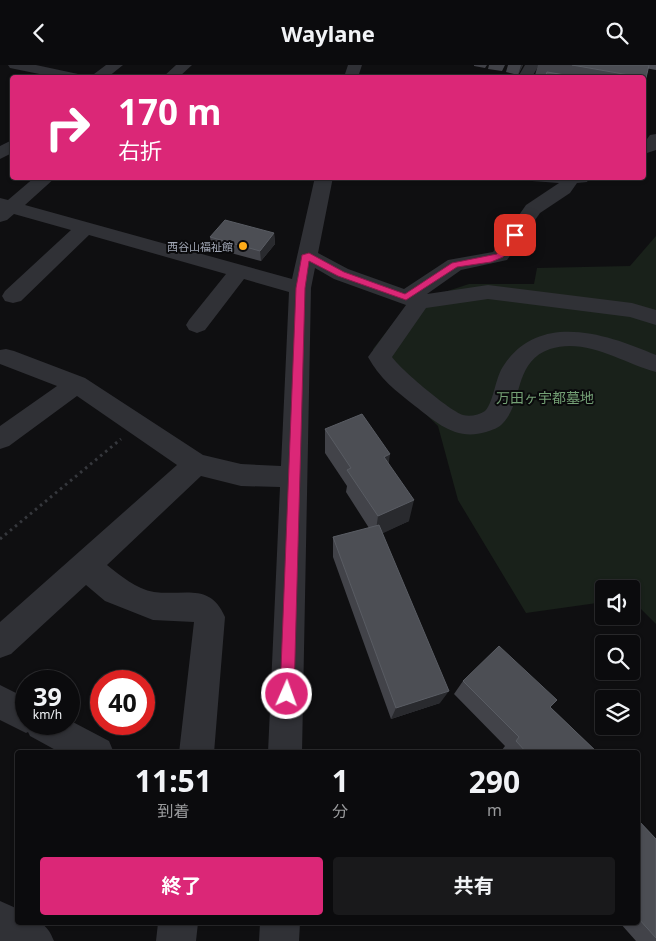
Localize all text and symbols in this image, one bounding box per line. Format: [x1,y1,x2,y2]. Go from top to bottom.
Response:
text: Waylane [281,18,375,48]
icon: back [25,19,53,47]
icon: search [603,19,631,47]
text: 170 m [118,88,221,135]
icon: right [35,95,100,160]
text: 右折 [118,135,162,165]
pin [494,214,536,256]
icon: arrive [501,221,529,249]
place label: 西谷山福祉館 [167,239,233,254]
marker: 西谷山福祉館 [237,240,249,252]
park label: 万田ヶ宇都墓地 [496,388,594,407]
map controls [595,580,640,735]
button: sound [595,580,640,625]
button: search [595,635,640,680]
position arrow [260,667,312,719]
speed limit sign: 40 [90,670,155,735]
text: 39 [33,679,62,713]
button: layers [595,690,640,735]
text: km/h [33,706,62,723]
text: 11:51 [135,760,212,801]
text: 1 [332,760,349,801]
text: 290 [469,761,520,802]
text: m [487,799,502,821]
text: 到着 [157,800,189,822]
text: 分 [332,800,348,822]
button: 終了 [40,857,323,915]
button: 共有 [333,857,615,915]

